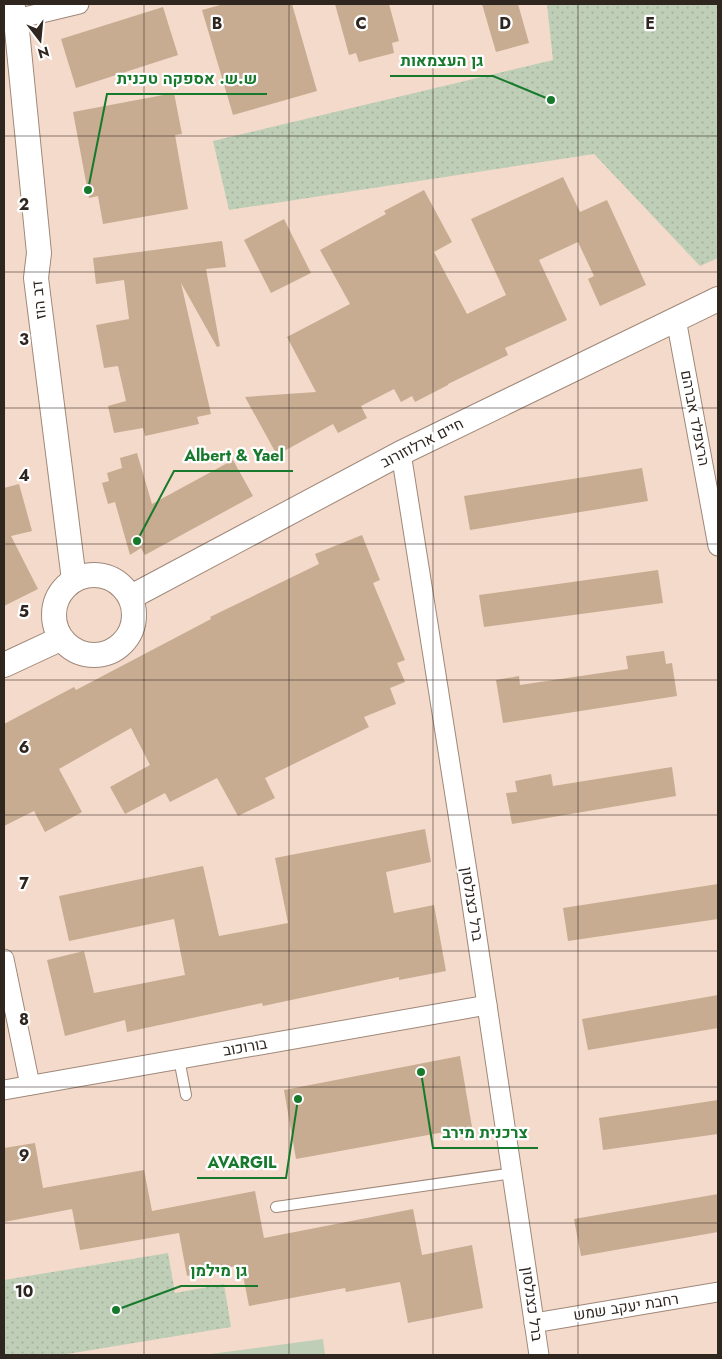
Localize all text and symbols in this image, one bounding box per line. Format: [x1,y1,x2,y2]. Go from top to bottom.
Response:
text: B [212,12,222,35]
text: C [355,12,367,35]
text: D [499,12,511,35]
text: E [645,12,655,35]
north arrow [15,15,65,65]
text: N [35,41,52,64]
callout: גן העצמאות [390,45,493,76]
text: גן העצמאות [401,49,483,72]
callout: ש.ש. אספקה טכנית [107,63,267,94]
text: ש.ש. אספקה טכנית [117,67,257,90]
text: 2 [19,193,29,216]
street label: דב הוז [26,279,52,320]
text: 3 [19,328,29,351]
street label: הרצפלד אברהם [675,368,715,468]
street label: חיים ארלוזורוב [377,413,467,473]
callout: Albert & Yael [174,440,293,471]
text: Albert & Yael [183,444,284,467]
text: 4 [18,464,30,487]
text: 5 [19,600,29,623]
text: 6 [19,736,29,759]
street label: ברל כצנלסון [455,865,489,943]
text: 7 [19,872,29,895]
text: 8 [19,1008,29,1031]
street label: בורוכוב [221,1032,269,1062]
callout: צרכנית מירב [433,1117,538,1148]
text: צרכנית מירב [442,1121,528,1144]
text: 9 [19,1144,29,1167]
callout: AVARGIL [197,1147,286,1178]
text: AVARGIL [206,1151,277,1174]
callout: גן מילמן [181,1255,258,1286]
text: גן מילמן [190,1259,248,1282]
street label: ברל כצנלסון [516,1265,548,1343]
text: 10 [15,1280,33,1303]
street label: רחבת יעקב שמש [572,1288,680,1326]

